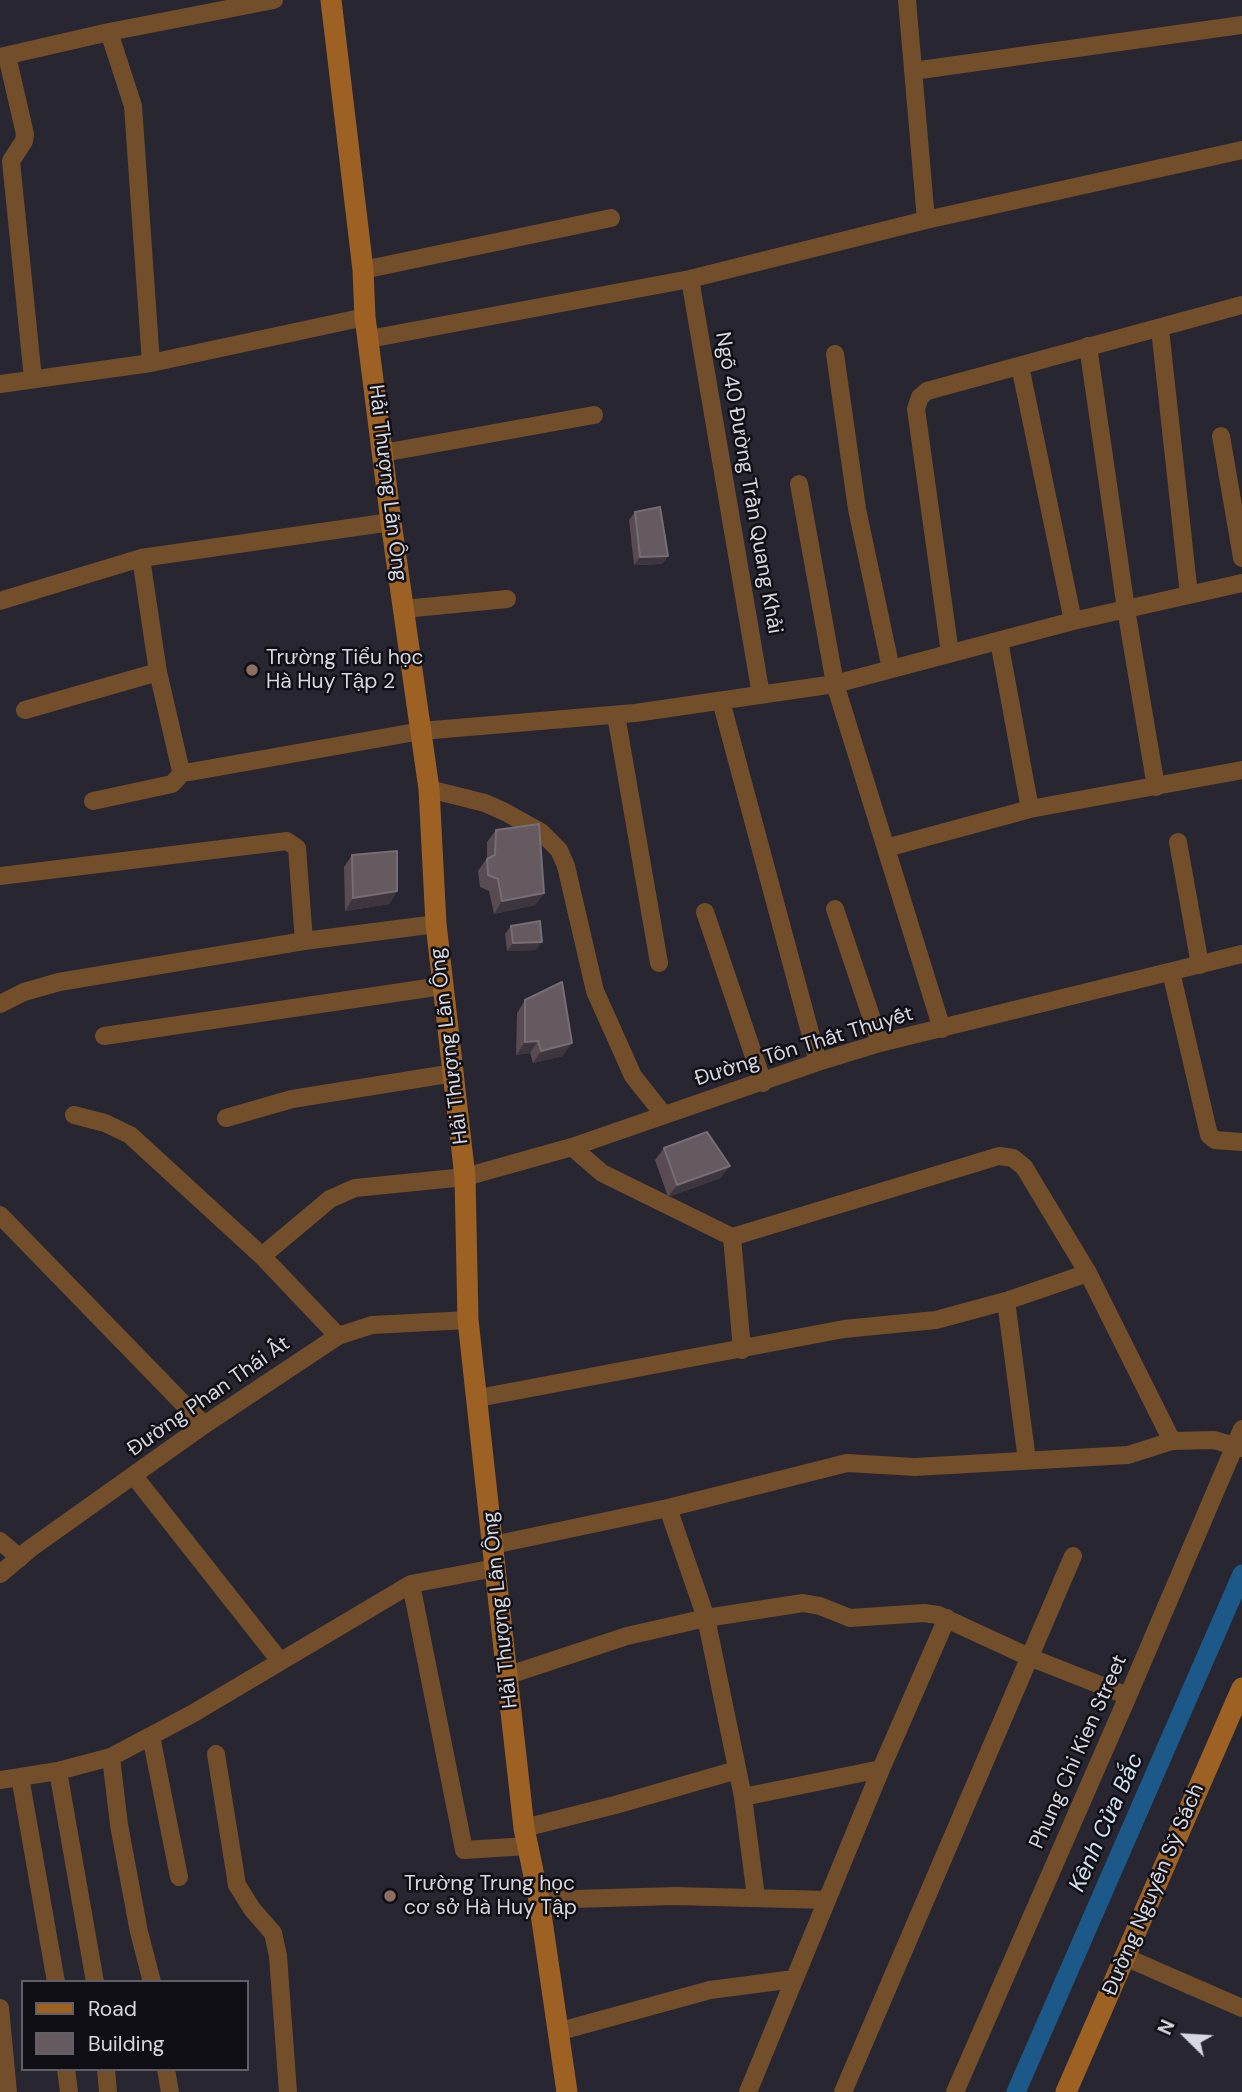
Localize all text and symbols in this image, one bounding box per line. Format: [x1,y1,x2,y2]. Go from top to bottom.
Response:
street label: Ngõ 40 Đường Trần Quang Khải [709,330,787,636]
street label: Hải Thượng Lãn Ông [362,383,412,583]
place label: Trường Tiểu học Hà Huy Tập 2 [266,645,423,695]
marker: Trường Tiểu học Hà Huy Tập 2 [244,662,260,678]
street label: Hải Thượng Lãn Ông [425,946,475,1146]
street label: Đường Tôn Thất Thuyết [692,1002,916,1092]
street label: Đường Phan Thái Ất [123,1331,295,1463]
street label: Hải Thượng Lãn Ông [478,1510,524,1710]
street label: Phung Chi Kien Street [1025,1651,1133,1853]
water label: Kênh Cửa Bắc [1064,1749,1150,1897]
street label: Đường Nguyễn Sỹ Sách [1098,1780,1210,2000]
place label: Trường Trung học cơ sở Hà Huy Tập [404,1871,577,1921]
marker: Trường Trung học cơ sở Hà Huy Tập [382,1888,398,1904]
legend [21,1980,248,2071]
text: Road [88,1995,137,2023]
north arrow [1151,2001,1221,2071]
text: N [1152,2016,1181,2039]
text: Building [88,2030,164,2058]

